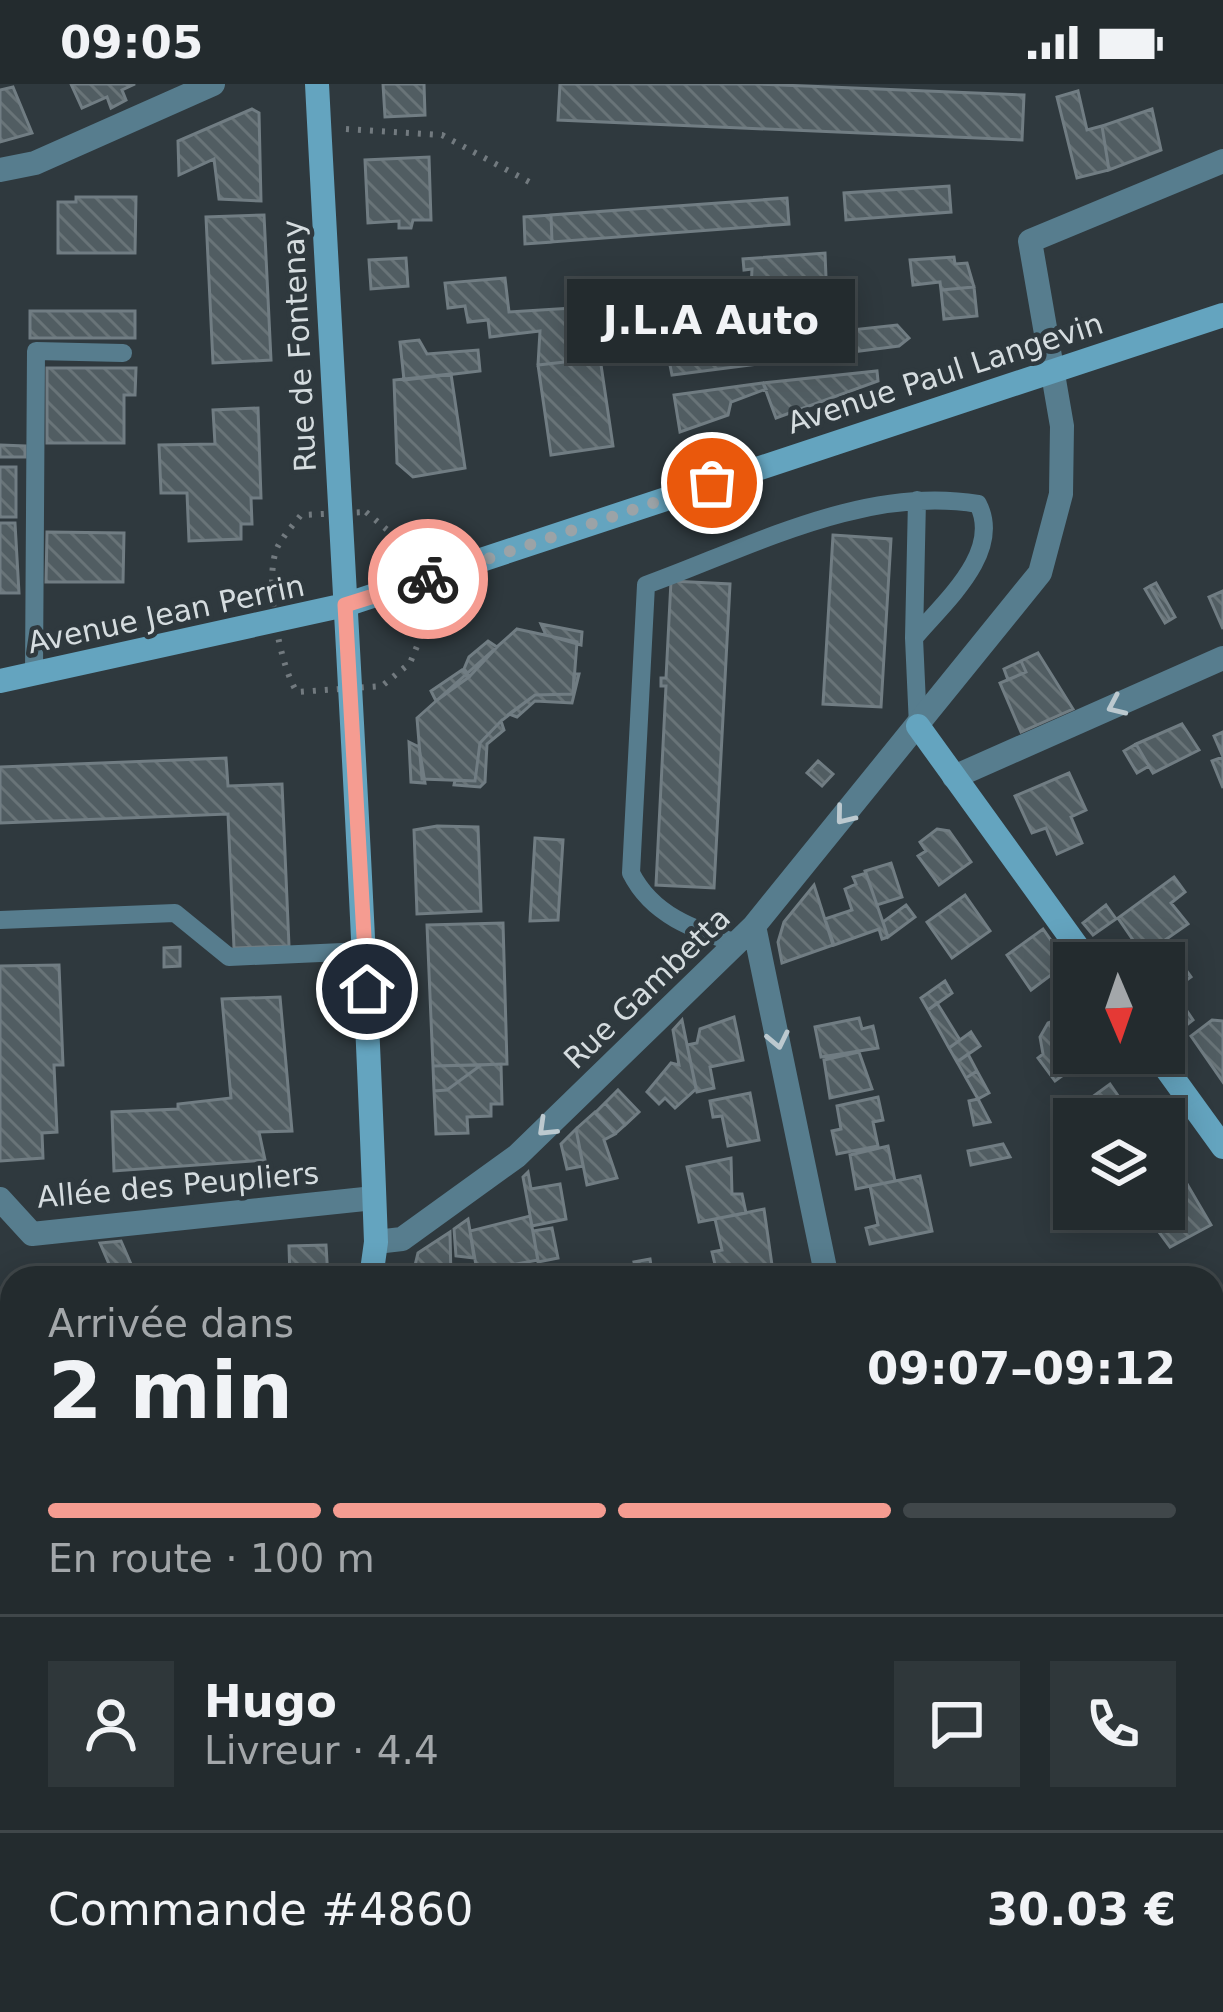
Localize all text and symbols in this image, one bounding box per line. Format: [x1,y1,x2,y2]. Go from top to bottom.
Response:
text: 09:05 [60,16,203,69]
street label: Rue de Fontenay [275,219,323,473]
callout: J.L.A Auto [568,279,856,363]
text: J.L.A Auto [603,298,819,343]
street label: Avenue Paul Langevin [783,305,1107,441]
pin [661,432,763,534]
icon: bag [679,450,745,516]
courier [368,519,488,639]
icon: bike [395,546,461,612]
street label: Avenue Jean Perrin [24,568,308,660]
one-way arrow [1107,691,1128,715]
one-way arrow [837,802,859,824]
street label: Rue Gambetta [557,900,737,1076]
pin [316,938,418,1040]
north arrow [1053,942,1185,1074]
map controls [1053,942,1185,1230]
icon: home [334,956,400,1022]
one-way arrow [764,1030,790,1050]
button: layers [1053,1098,1185,1230]
one-way arrow [538,1114,560,1136]
street label: Allée des Peupliers [36,1155,320,1215]
text: Arrivée dans [48,1301,294,1346]
text: 09:07–09:12 [867,1342,1176,1395]
text: 2 min [48,1346,293,1436]
text: En route · 100 m [48,1536,375,1581]
button: person [48,1661,174,1787]
button: chat [894,1661,1020,1787]
button: phone [1050,1661,1176,1787]
text: Hugo [204,1675,337,1728]
text: Livreur · 4.4 [204,1728,439,1773]
text: Commande #4860 [48,1883,474,1936]
text: 30.03 € [987,1883,1176,1936]

